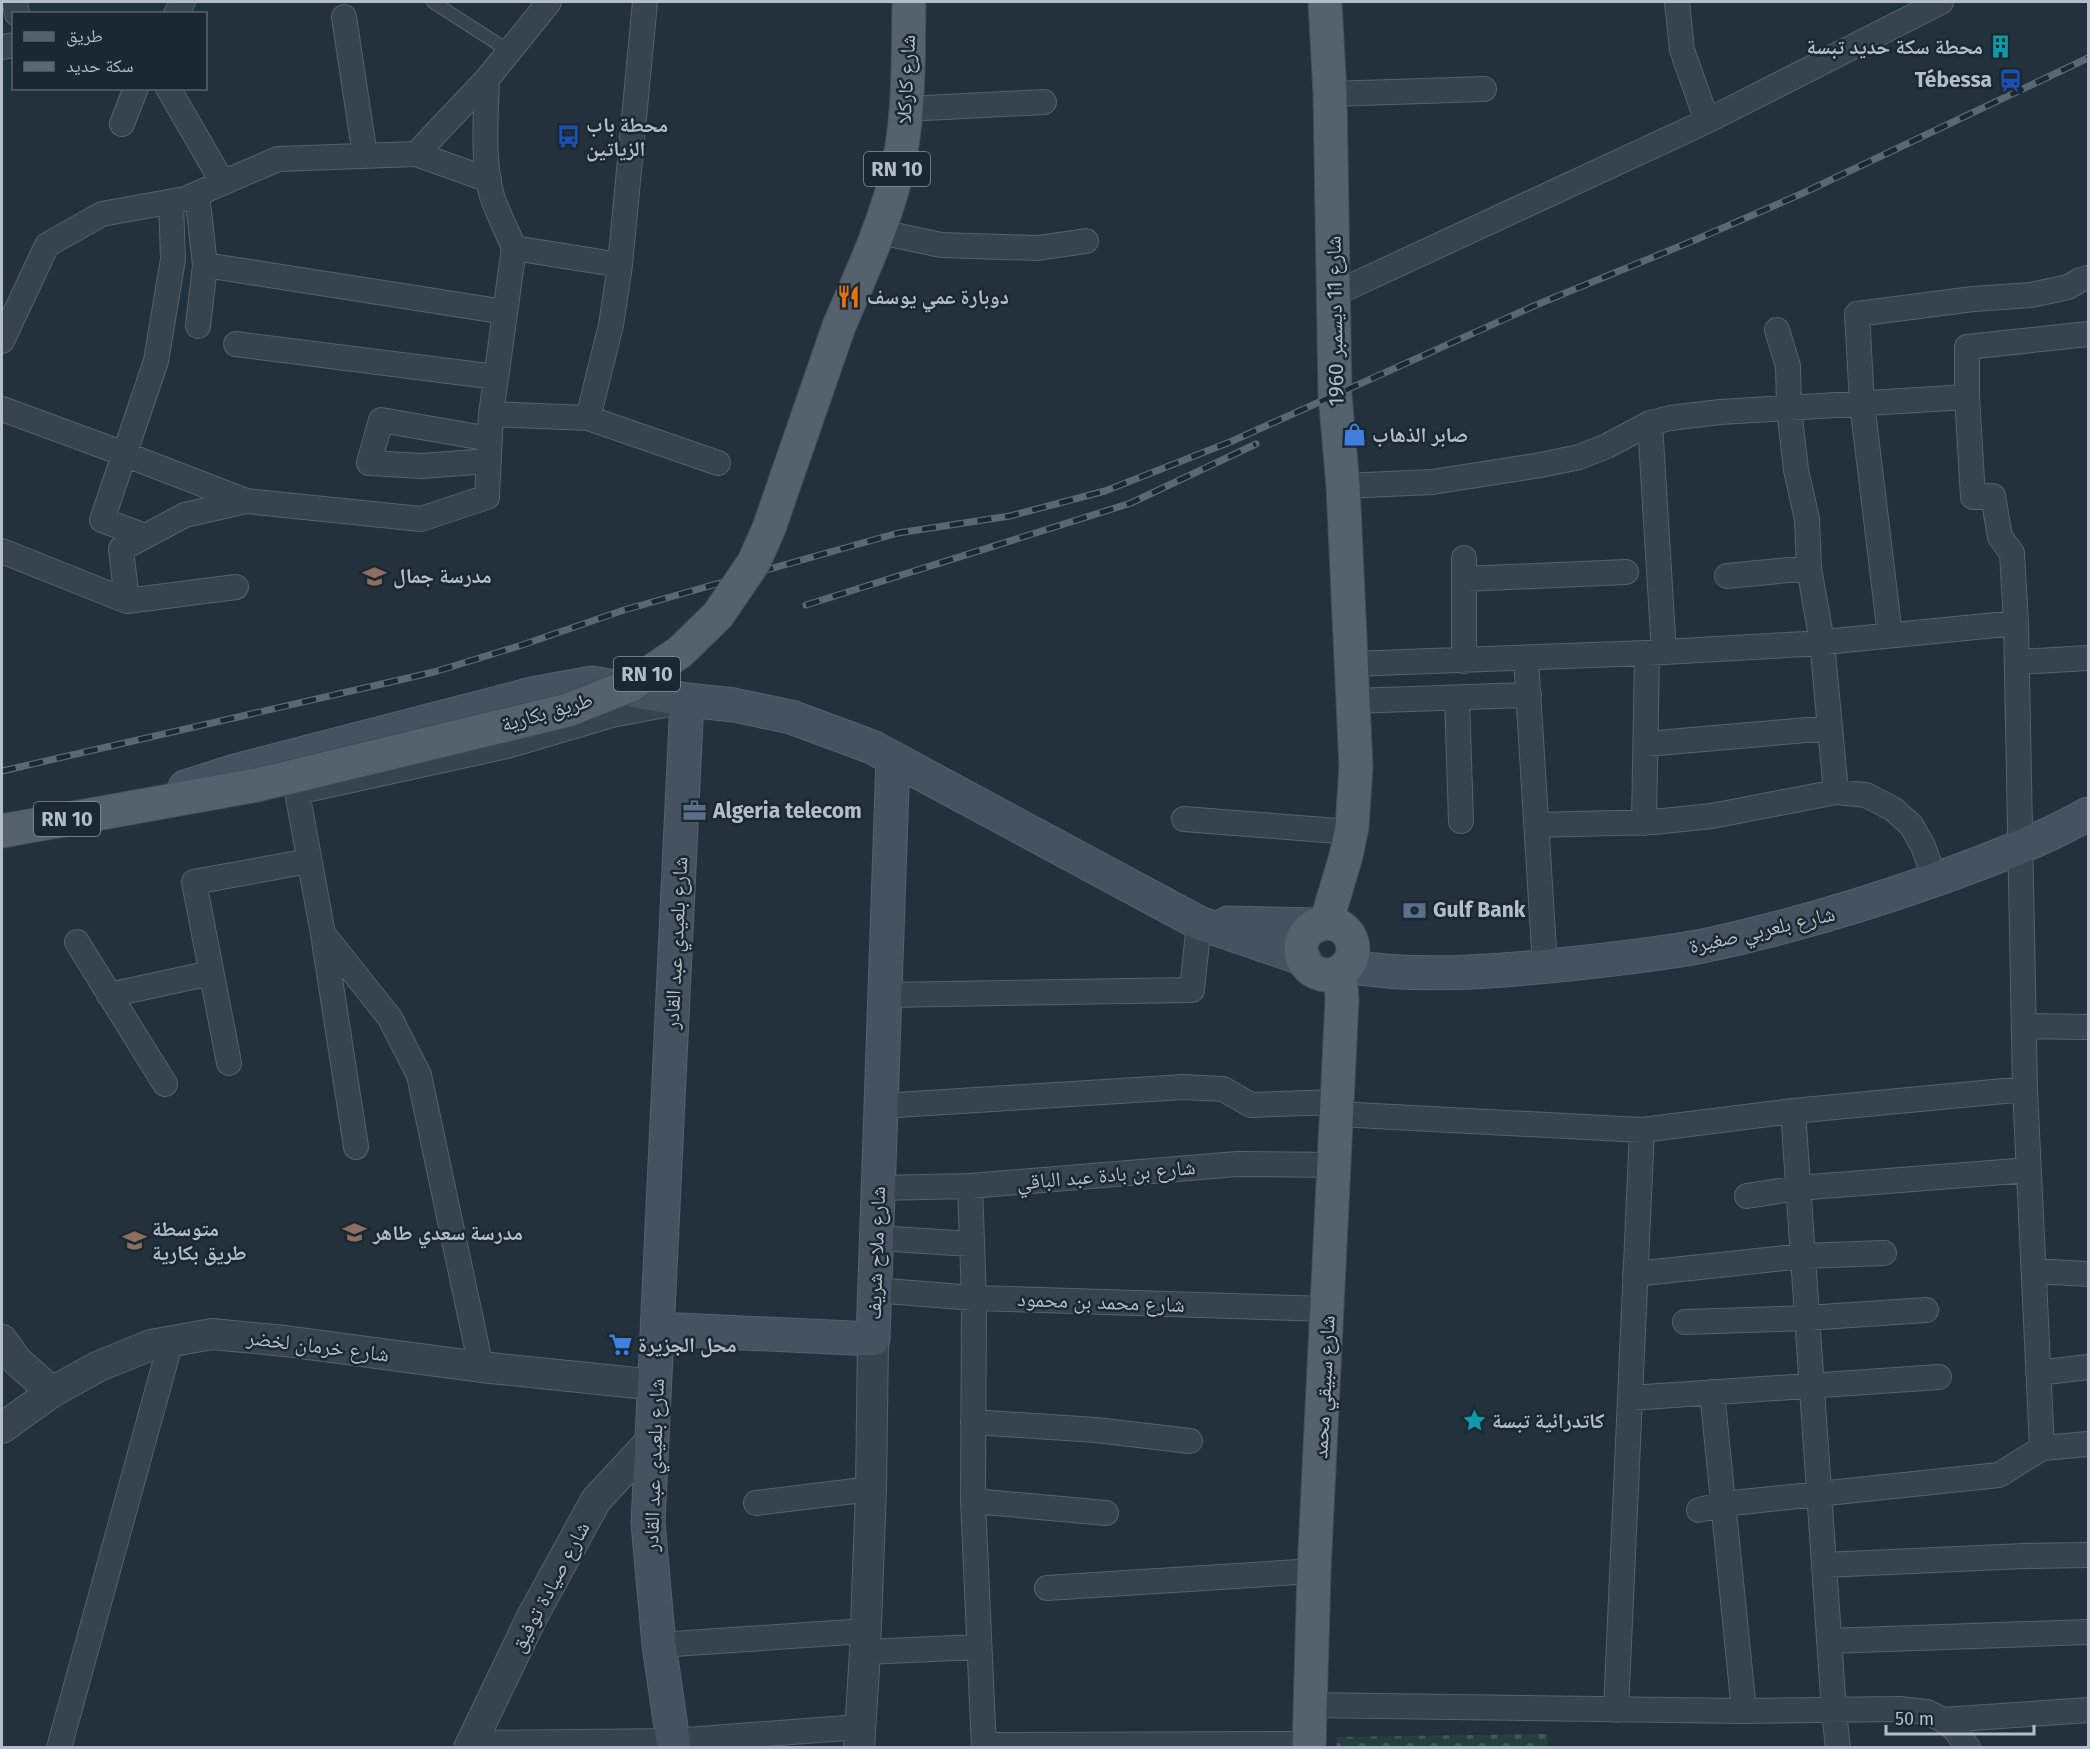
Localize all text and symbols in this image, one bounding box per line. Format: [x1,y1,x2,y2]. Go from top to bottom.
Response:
legend [12,12,207,90]
text: طريق [66,25,103,47]
street label: شارع كاركلا [891,34,921,124]
place label: محطة سكة حديد تبسة [1806,34,1983,60]
building icon: محطة سكة حديد تبسة [1988,34,2014,60]
text: سكة حديد [66,55,134,77]
place label: Tébessa [1915,67,1992,93]
station icon: Tébessa [1997,67,2023,93]
place label: محطة باب الزياتين [586,112,668,162]
bus stop icon: محطة باب الزياتين [555,124,581,150]
road number: RN 10 [864,152,930,186]
street label: شارع 11 ديسمبر 1960 [1321,235,1349,407]
restaurant icon: دوبارة عمي يوسف [836,284,862,310]
place label: دوبارة عمي يوسف [867,284,1009,313]
shop icon: صابر الذهاب [1341,422,1367,448]
place label: صابر الذهاب [1372,422,1468,448]
school or university icon: مدرسة جمال [362,563,388,589]
place label: مدرسة جمال [393,563,492,589]
road number: RN 10 [614,657,680,691]
street label: طريق بكارية [498,687,596,737]
office icon: Algeria telecom [682,798,708,824]
place label: Algeria telecom [712,798,862,824]
road number: RN 10 [34,802,100,836]
street label: شارع بلعيدي عبد القادر [658,856,697,1031]
bank icon: Gulf Bank [1402,897,1428,923]
place label: Gulf Bank [1433,897,1526,923]
street label: شارع بلعربي صغيرة [1686,901,1838,963]
street label: شارع بن بادة عبد الباقي [1015,1154,1197,1199]
street label: شارع ملاح شريف [861,1186,891,1320]
place label: متوسطة طريق بكارية [152,1216,247,1266]
school or university icon: مدرسة سعدي طاهر [342,1220,368,1246]
place label: مدرسة سعدي طاهر [372,1220,523,1249]
school or university icon: متوسطة طريق بكارية [121,1228,147,1254]
street label: شارع محمد بن محمود [1017,1286,1185,1318]
street label: شارع سبيقي محمد [1307,1315,1344,1459]
street label: شارع خرمان لخضر [244,1324,391,1368]
supermarket icon: محل الجزيرة [607,1332,633,1358]
place label: محل الجزيرة [638,1332,737,1358]
street label: شارع بلعيدي عبد القادر [638,1378,673,1553]
place icon: كاتدرائية تبسة [1461,1408,1487,1434]
place label: كاتدرائية تبسة [1492,1408,1604,1434]
street label: شارع صيادة توفيق [505,1517,595,1657]
scale bar [1886,1698,2034,1736]
text: 50 m [1895,1708,1934,1730]

